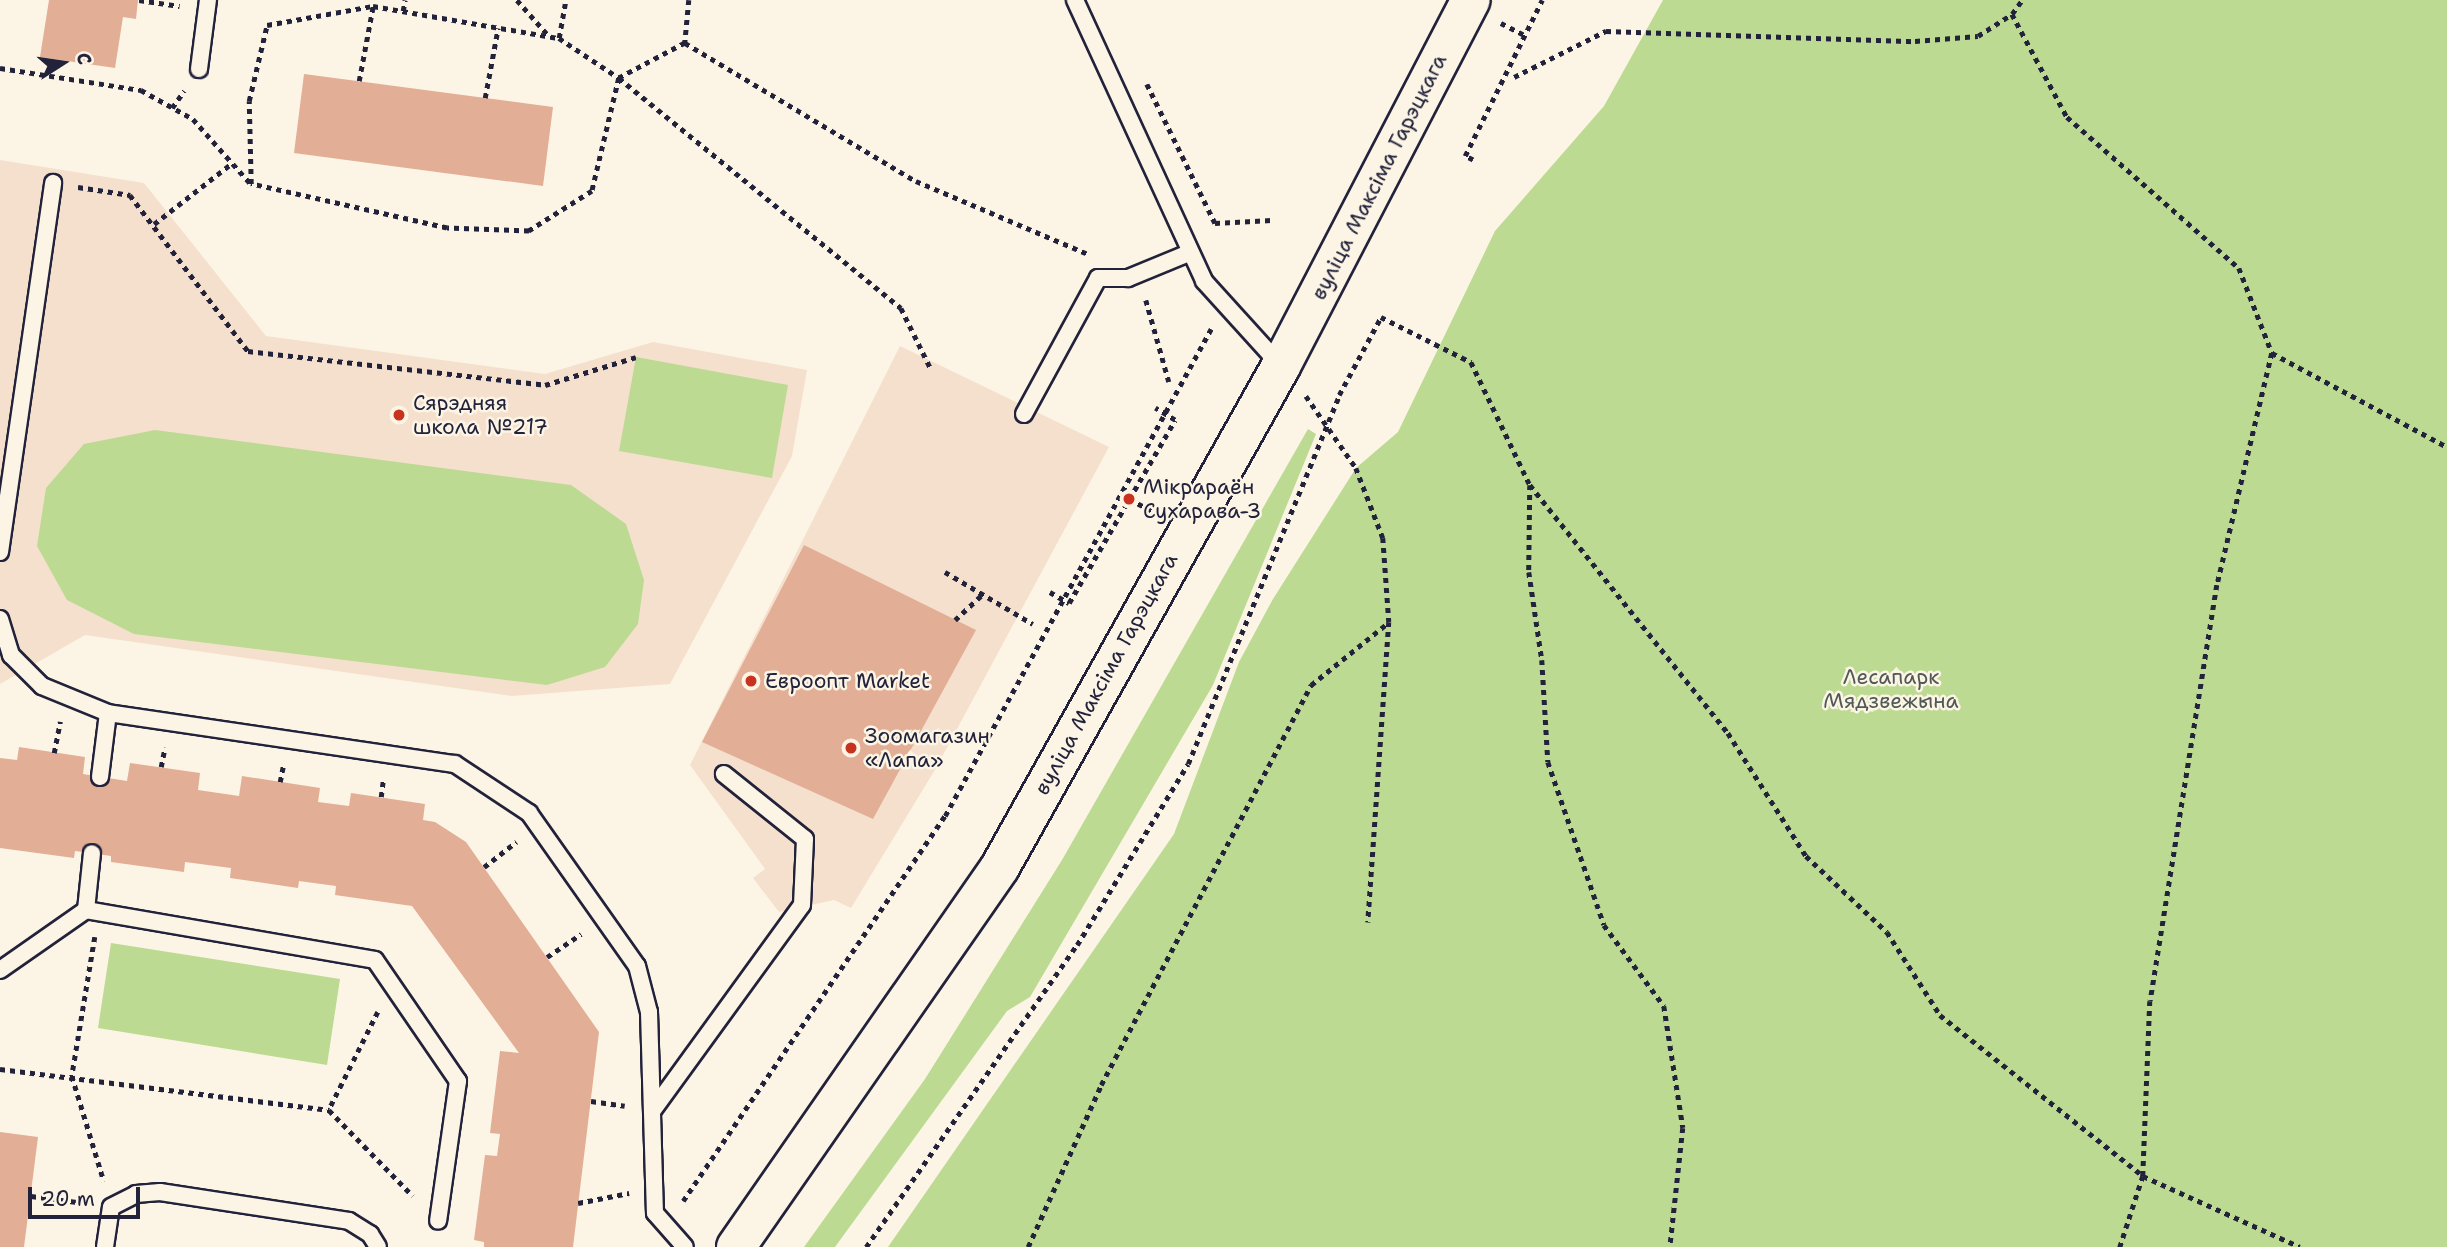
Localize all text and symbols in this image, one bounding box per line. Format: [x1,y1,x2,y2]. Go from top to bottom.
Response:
north arrow [28,28,98,98]
text: С [71,50,97,67]
street label: вуліца Максіма Гарэцкага [1306,50,1452,304]
place label: Сярэдняя школа №217 [413,390,548,440]
marker: Сярэдняя школа №217 [391,407,407,423]
place label: Мікрараён Сухарава-3 [1143,474,1261,524]
marker: Мікрараён Сухарава-3 [1121,491,1137,507]
street label: вуліца Максіма Гарэцкага [1029,549,1183,799]
park label: Лесапарк Мядзвежына [1823,664,1959,714]
place label: Евроопт Market [765,668,930,694]
marker: Евроопт Market [743,673,759,689]
place label: Зоомагазин «Лапа» [865,723,990,773]
marker: Зоомагазин «Лапа» [843,740,859,756]
scale bar [32,1174,144,1218]
text: 20 m [41,1185,95,1213]

